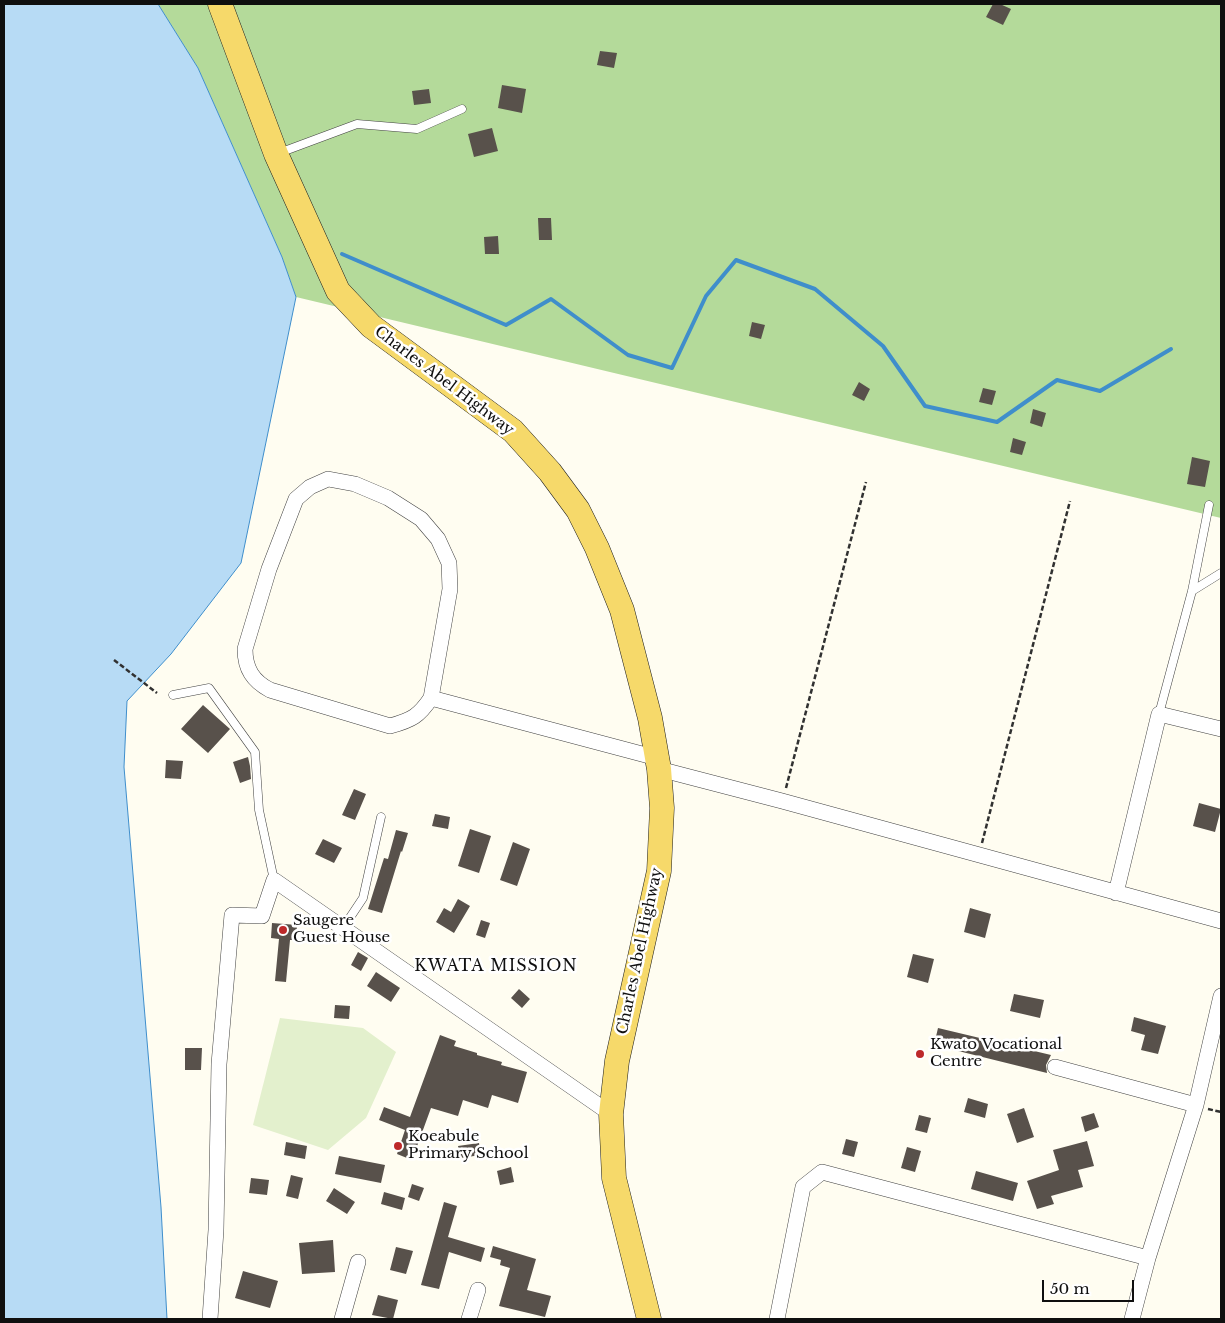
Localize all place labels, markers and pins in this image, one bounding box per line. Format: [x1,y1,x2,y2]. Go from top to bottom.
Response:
place label: Saugere Guest House [293,912,390,947]
marker: Saugere Guest House [277,924,289,936]
place label: Kwato Vocational Centre [930,1036,1062,1071]
marker: Kwato Vocational Centre [914,1048,926,1060]
place label: Koeabule Primary School [408,1128,529,1163]
marker: Koeabule Primary School [392,1140,404,1152]

